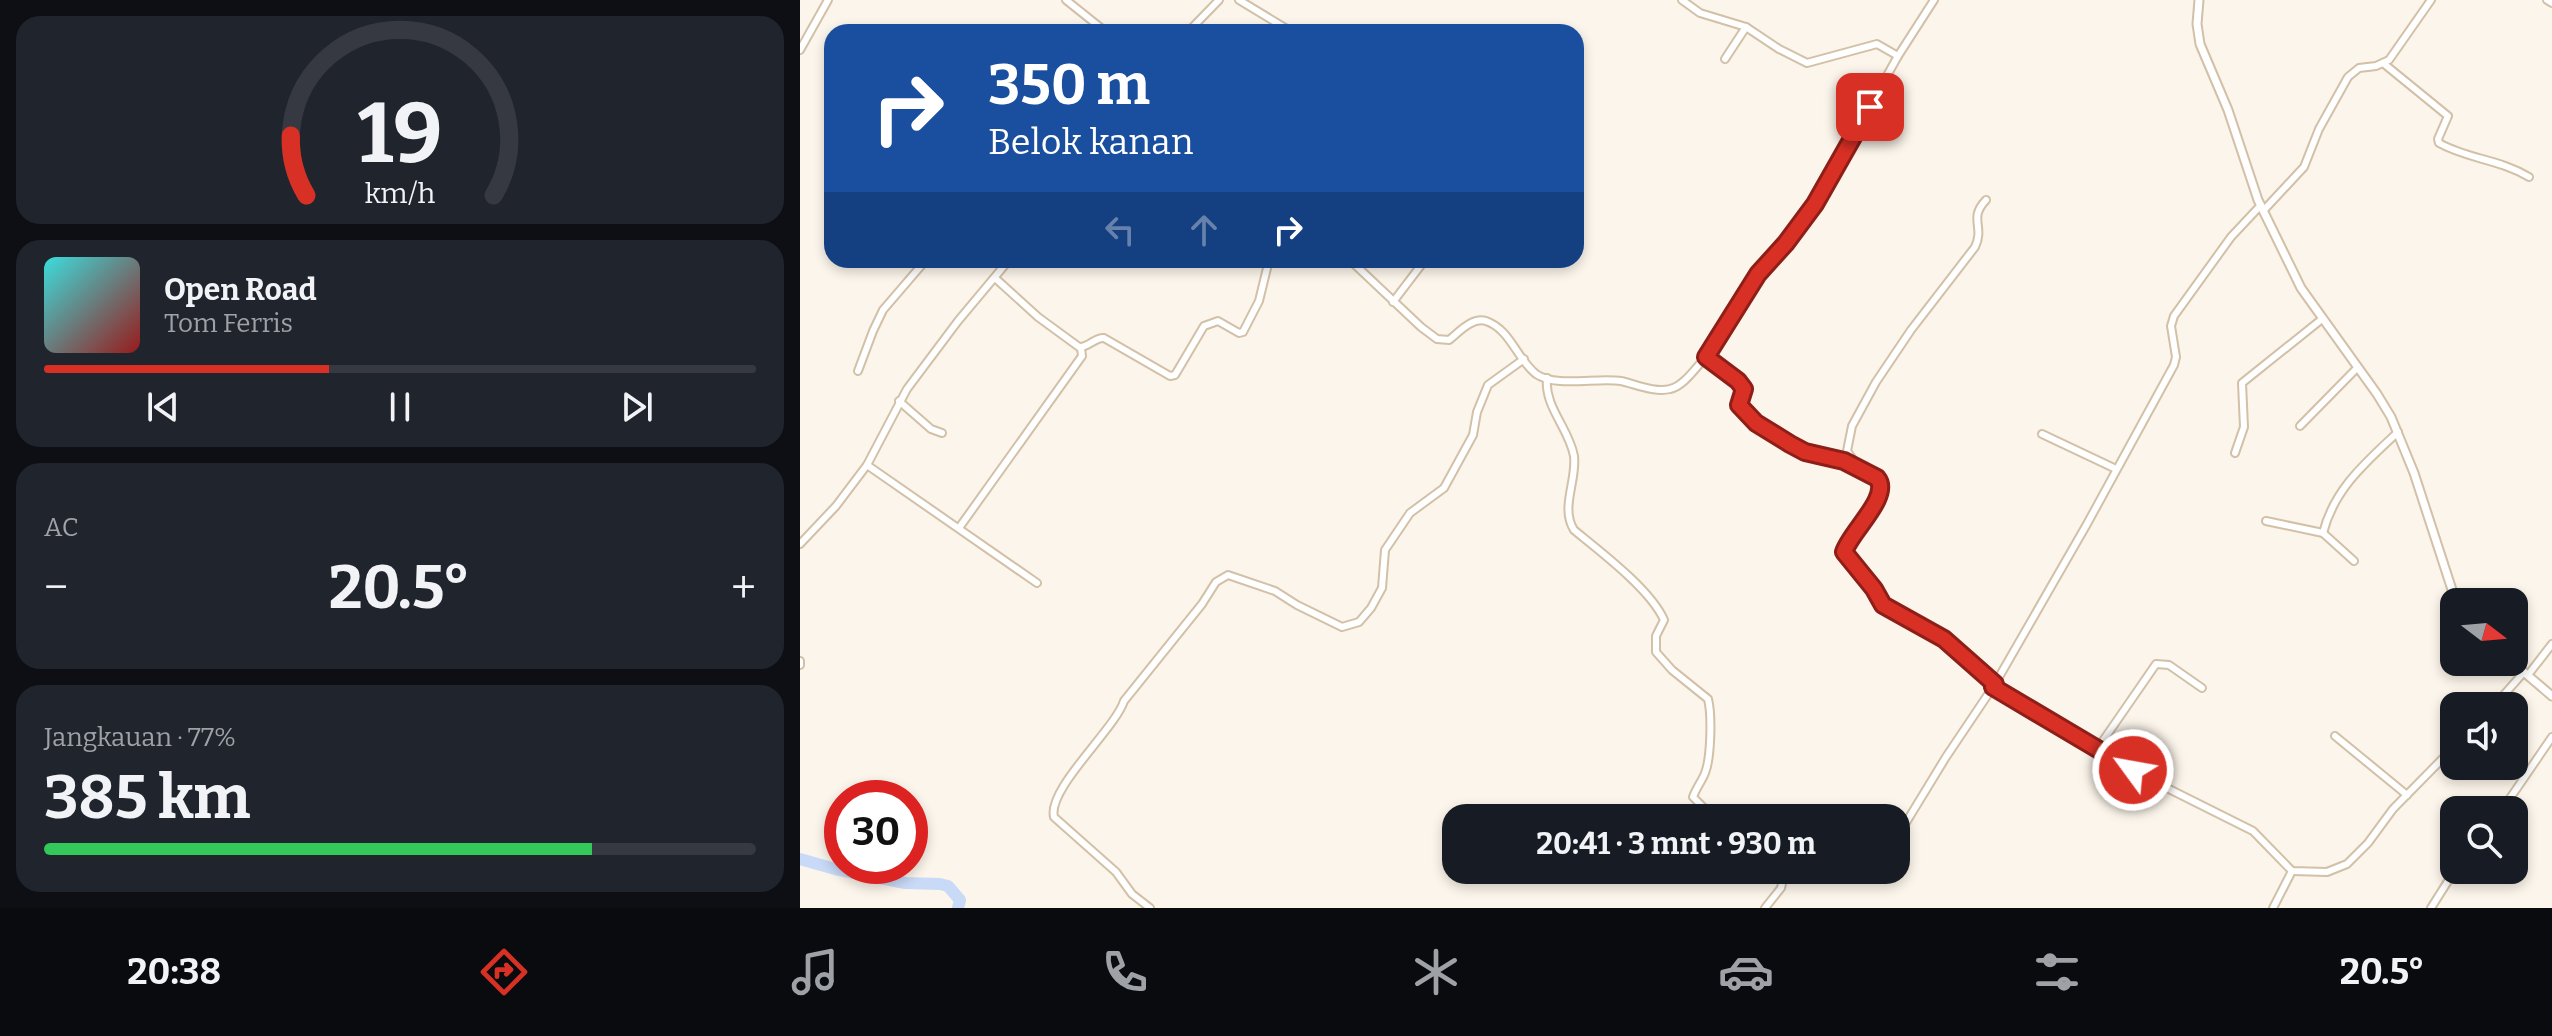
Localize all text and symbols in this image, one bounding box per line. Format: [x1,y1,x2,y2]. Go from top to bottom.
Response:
text: 350 m [988,52,1150,119]
icon: right [856,56,960,160]
pin [1836,73,1904,141]
text: 19 [357,84,443,184]
icon: arrive [1848,85,1892,129]
text: Belok kanan [988,120,1194,164]
text: km/h [365,176,436,211]
icon: left [1098,208,1142,252]
icon: ahead [1182,208,1226,252]
icon: right [1266,208,1310,252]
text: Open Road [164,272,317,308]
text: Tom Ferris [164,308,293,339]
icon: previous [141,385,185,429]
icon: pause [378,385,422,429]
icon: next [615,385,659,429]
text: AC [44,512,79,543]
text: 20.5° [329,552,470,624]
text: − [44,561,68,614]
text: + [731,561,756,614]
north arrow [2440,588,2528,676]
map controls [2440,588,2528,884]
button: sound [2440,692,2528,780]
text: Jangkauan · 77% [44,722,236,753]
position arrow [2091,728,2175,812]
text: 385 km [44,762,250,834]
speed limit sign: 30 [824,780,928,884]
button: search [2440,796,2528,884]
text: 20:41 · 3 mnt · 930 m [1536,826,1816,862]
icon: directions [476,944,532,1000]
icon: music [787,944,843,1000]
icon: phone [1097,944,1153,1000]
icon: climate [1408,944,1464,1000]
icon: car [1718,944,1774,1000]
icon: filters [2029,944,2085,1000]
text: 20:38 [127,950,221,994]
text: 20.5° [2340,950,2425,994]

